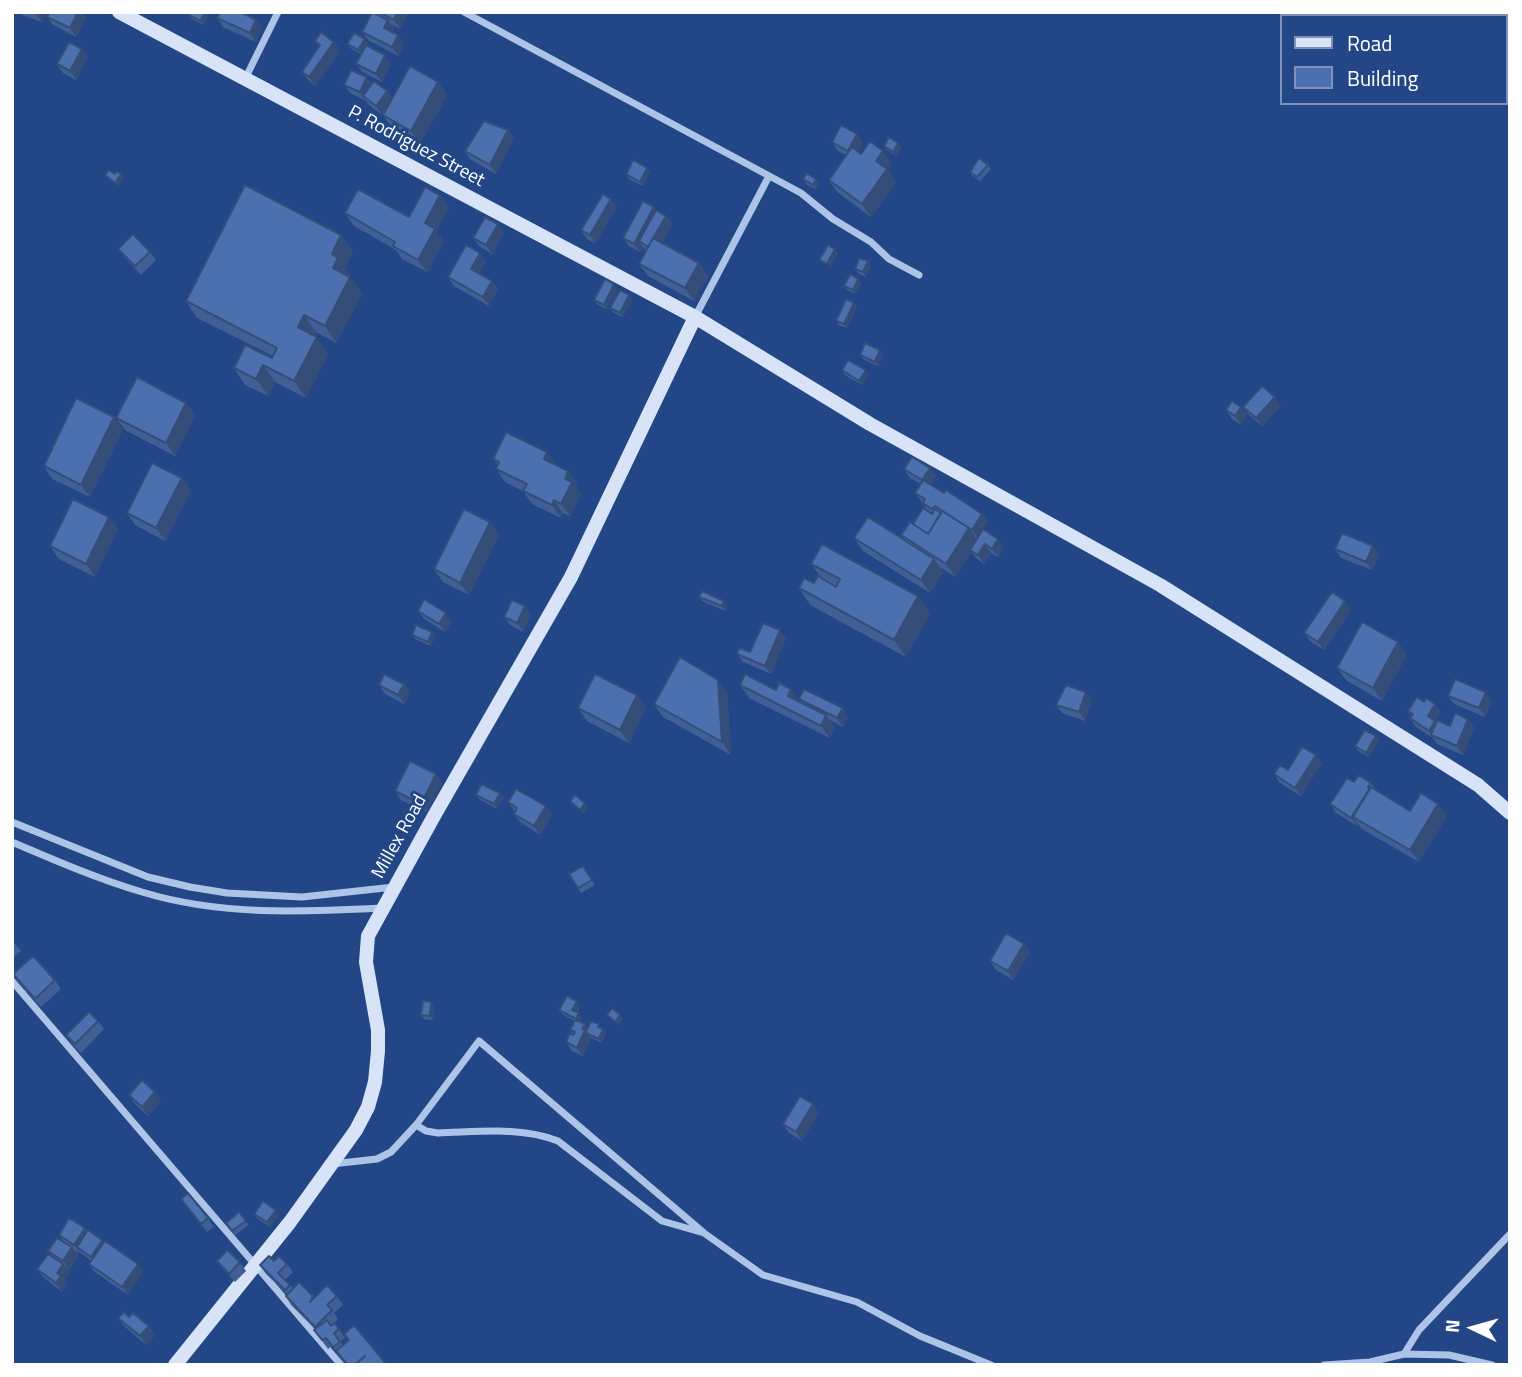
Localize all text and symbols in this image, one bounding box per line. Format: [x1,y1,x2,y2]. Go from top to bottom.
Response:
legend [1280,14,1508,105]
text: Road [1347,27,1392,59]
text: Building [1347,62,1418,94]
street label: P. Rodriguez Street [344,101,488,193]
street label: Millex Road [368,791,432,883]
north arrow [1438,1293,1508,1363]
text: N [1437,1318,1467,1334]

